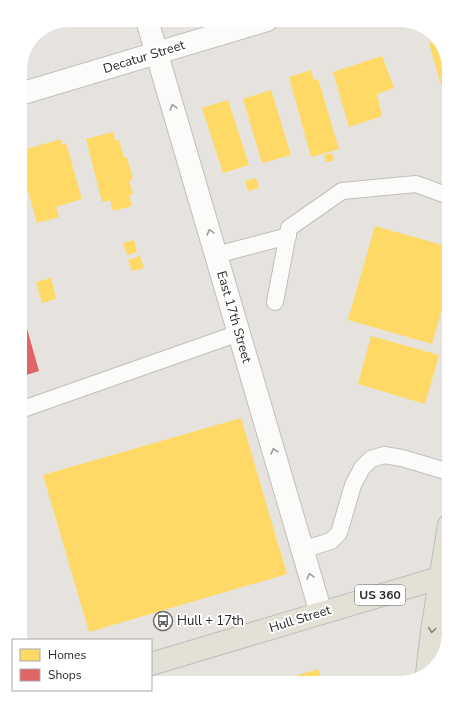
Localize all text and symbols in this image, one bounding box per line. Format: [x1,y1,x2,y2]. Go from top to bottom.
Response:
street label: Decatur Street [101,36,188,78]
one-way arrow [169,104,178,111]
one-way arrow [206,229,215,236]
street label: East 17th Street [212,269,256,365]
one-way arrow [270,448,278,454]
one-way arrow [306,573,315,580]
road number: US 360 [355,585,405,605]
street label: Hull Street [267,601,334,637]
bus stop icon: Hull + 17th [152,610,174,632]
place label: Hull + 17th [177,612,244,630]
one-way arrow [428,627,437,633]
legend [12,639,152,691]
text: Homes [48,647,86,663]
text: Shops [48,667,82,683]

